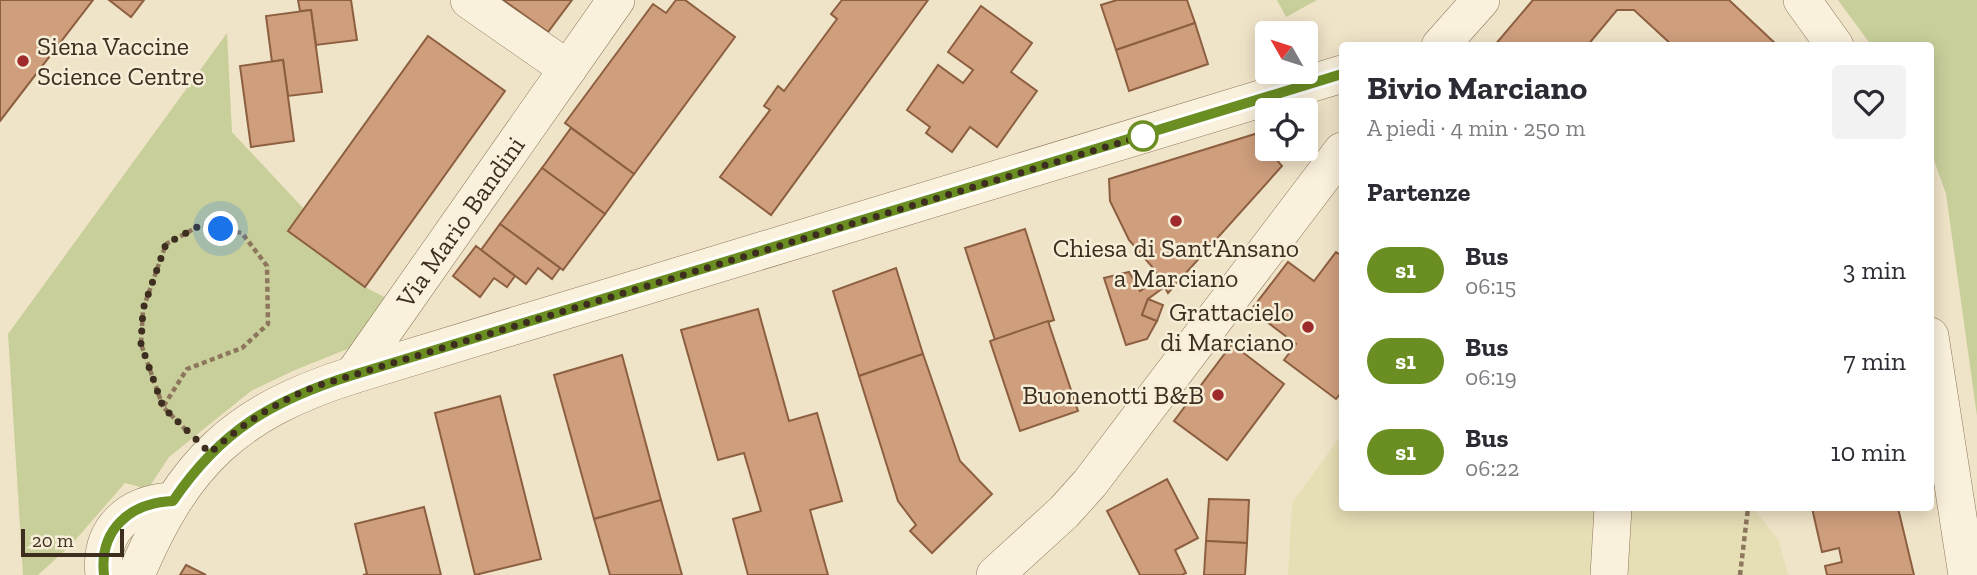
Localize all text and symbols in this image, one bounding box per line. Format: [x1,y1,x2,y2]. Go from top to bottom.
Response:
north arrow [1255,21,1318,84]
map controls [1255,21,1318,161]
place label: Siena Vaccine Science Centre [37,30,204,92]
marker: Siena Vaccine Science Centre [15,53,31,69]
button: heart [1832,65,1906,139]
text: Bivio Marciano [1367,68,1587,107]
button: locate [1255,98,1318,161]
text: A piedi · 4 min · 250 m [1367,114,1585,142]
unlabelled marker [1128,121,1158,151]
street label: Via Mario Bandini [389,130,531,314]
text: Partenze [1367,176,1470,208]
your location [203,211,238,246]
marker: Chiesa di Sant'Ansano a Marciano [1168,213,1184,229]
place label: Chiesa di Sant'Ansano a Marciano [1053,232,1299,294]
text: Bus [1465,240,1508,272]
text: 3 min [1843,254,1906,286]
text: s1 [1395,255,1416,284]
text: 06:15 [1465,272,1516,300]
place label: Grattacielo di Marciano [1160,296,1294,358]
marker: Grattacielo di Marciano [1300,319,1316,335]
text: Bus [1465,331,1508,363]
text: 7 min [1843,345,1906,377]
text: s1 [1395,346,1416,375]
text: 06:19 [1465,363,1517,391]
place label: Buonenotti B&B [1022,379,1204,411]
marker: Buonenotti B&B [1210,387,1226,403]
text: Bus [1465,422,1508,454]
text: 10 min [1830,436,1906,468]
text: s1 [1395,437,1416,466]
text: 06:22 [1465,454,1519,482]
scale bar [21,526,124,558]
text: 20 m [32,529,73,552]

